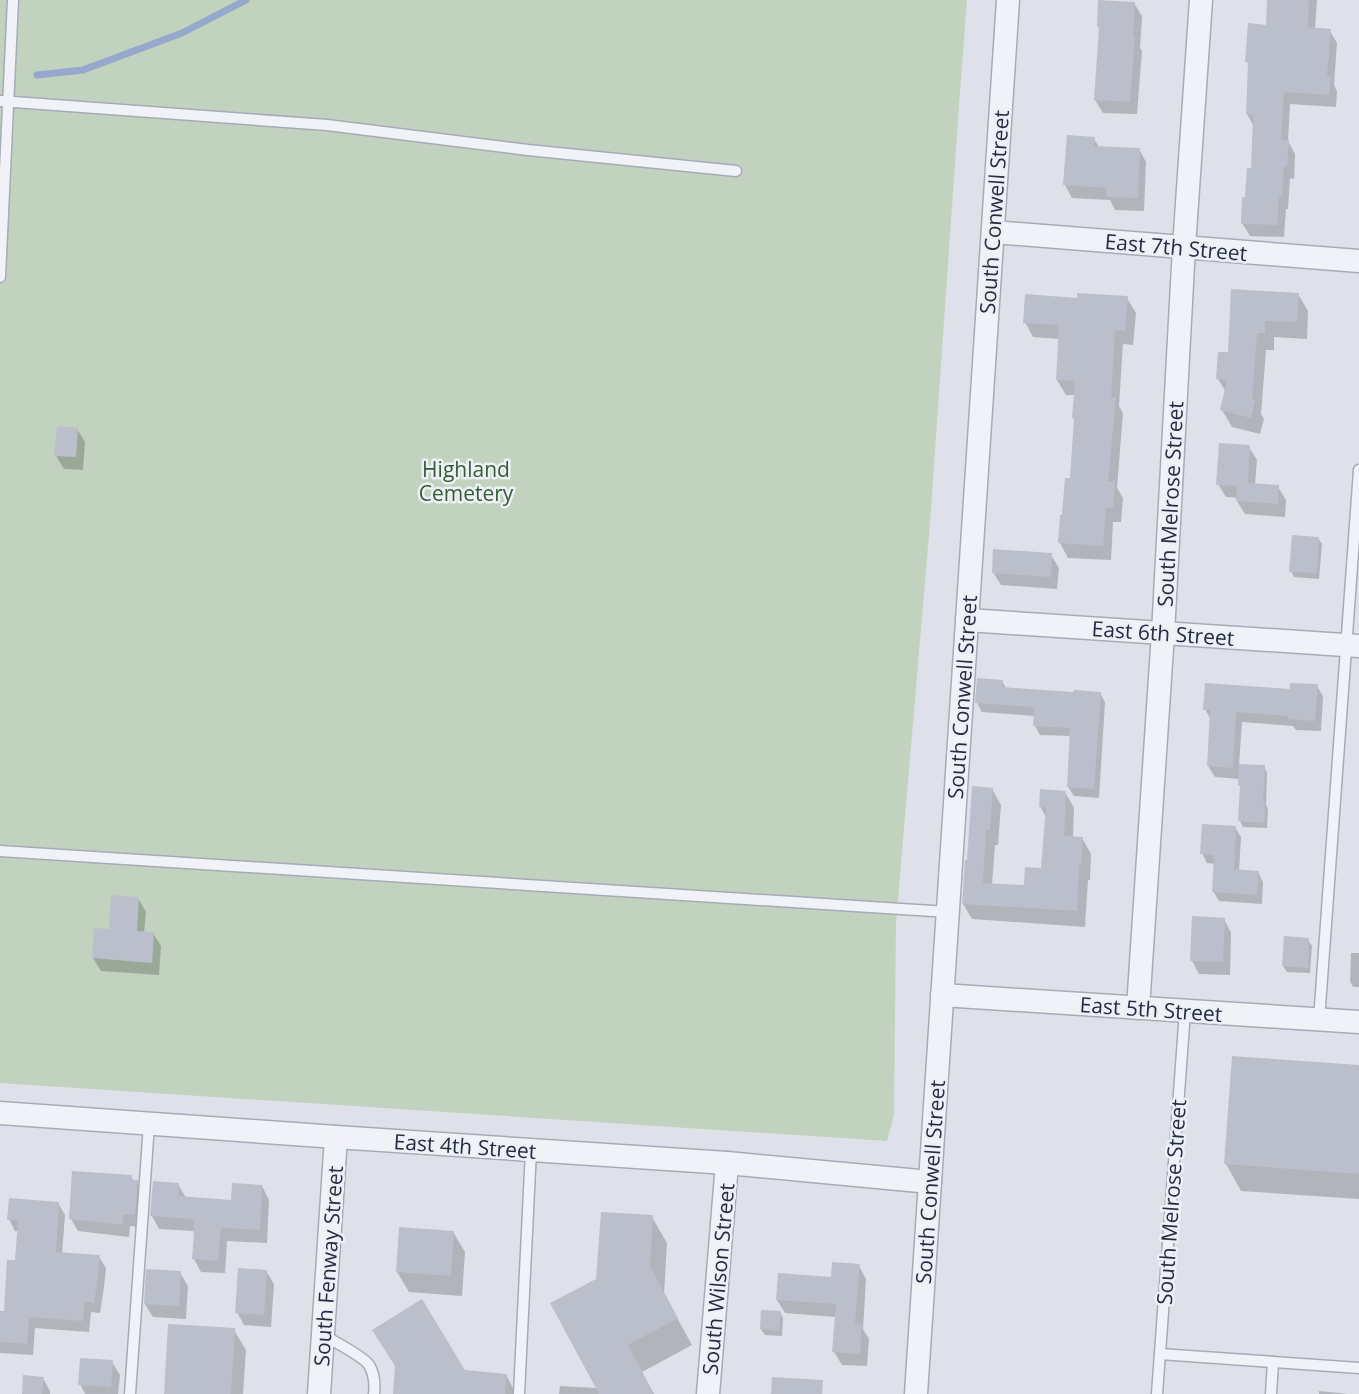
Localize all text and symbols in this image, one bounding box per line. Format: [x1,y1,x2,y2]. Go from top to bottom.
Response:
street label: South Conwell Street [973,109,1015,315]
street label: East 7th Street [1104,227,1248,267]
street label: South Melrose Street [1151,400,1189,608]
park label: Highland Cemetery [419,455,514,507]
street label: South Conwell Street [941,594,983,800]
street label: East 6th Street [1091,614,1235,652]
street label: East 5th Street [1079,990,1223,1028]
street label: South Conwell Street [909,1079,951,1285]
street label: South Melrose Street [1150,1098,1192,1306]
street label: East 4th Street [393,1127,537,1165]
street label: South Fenway Street [307,1165,349,1367]
street label: South Wilson Street [696,1182,740,1376]

